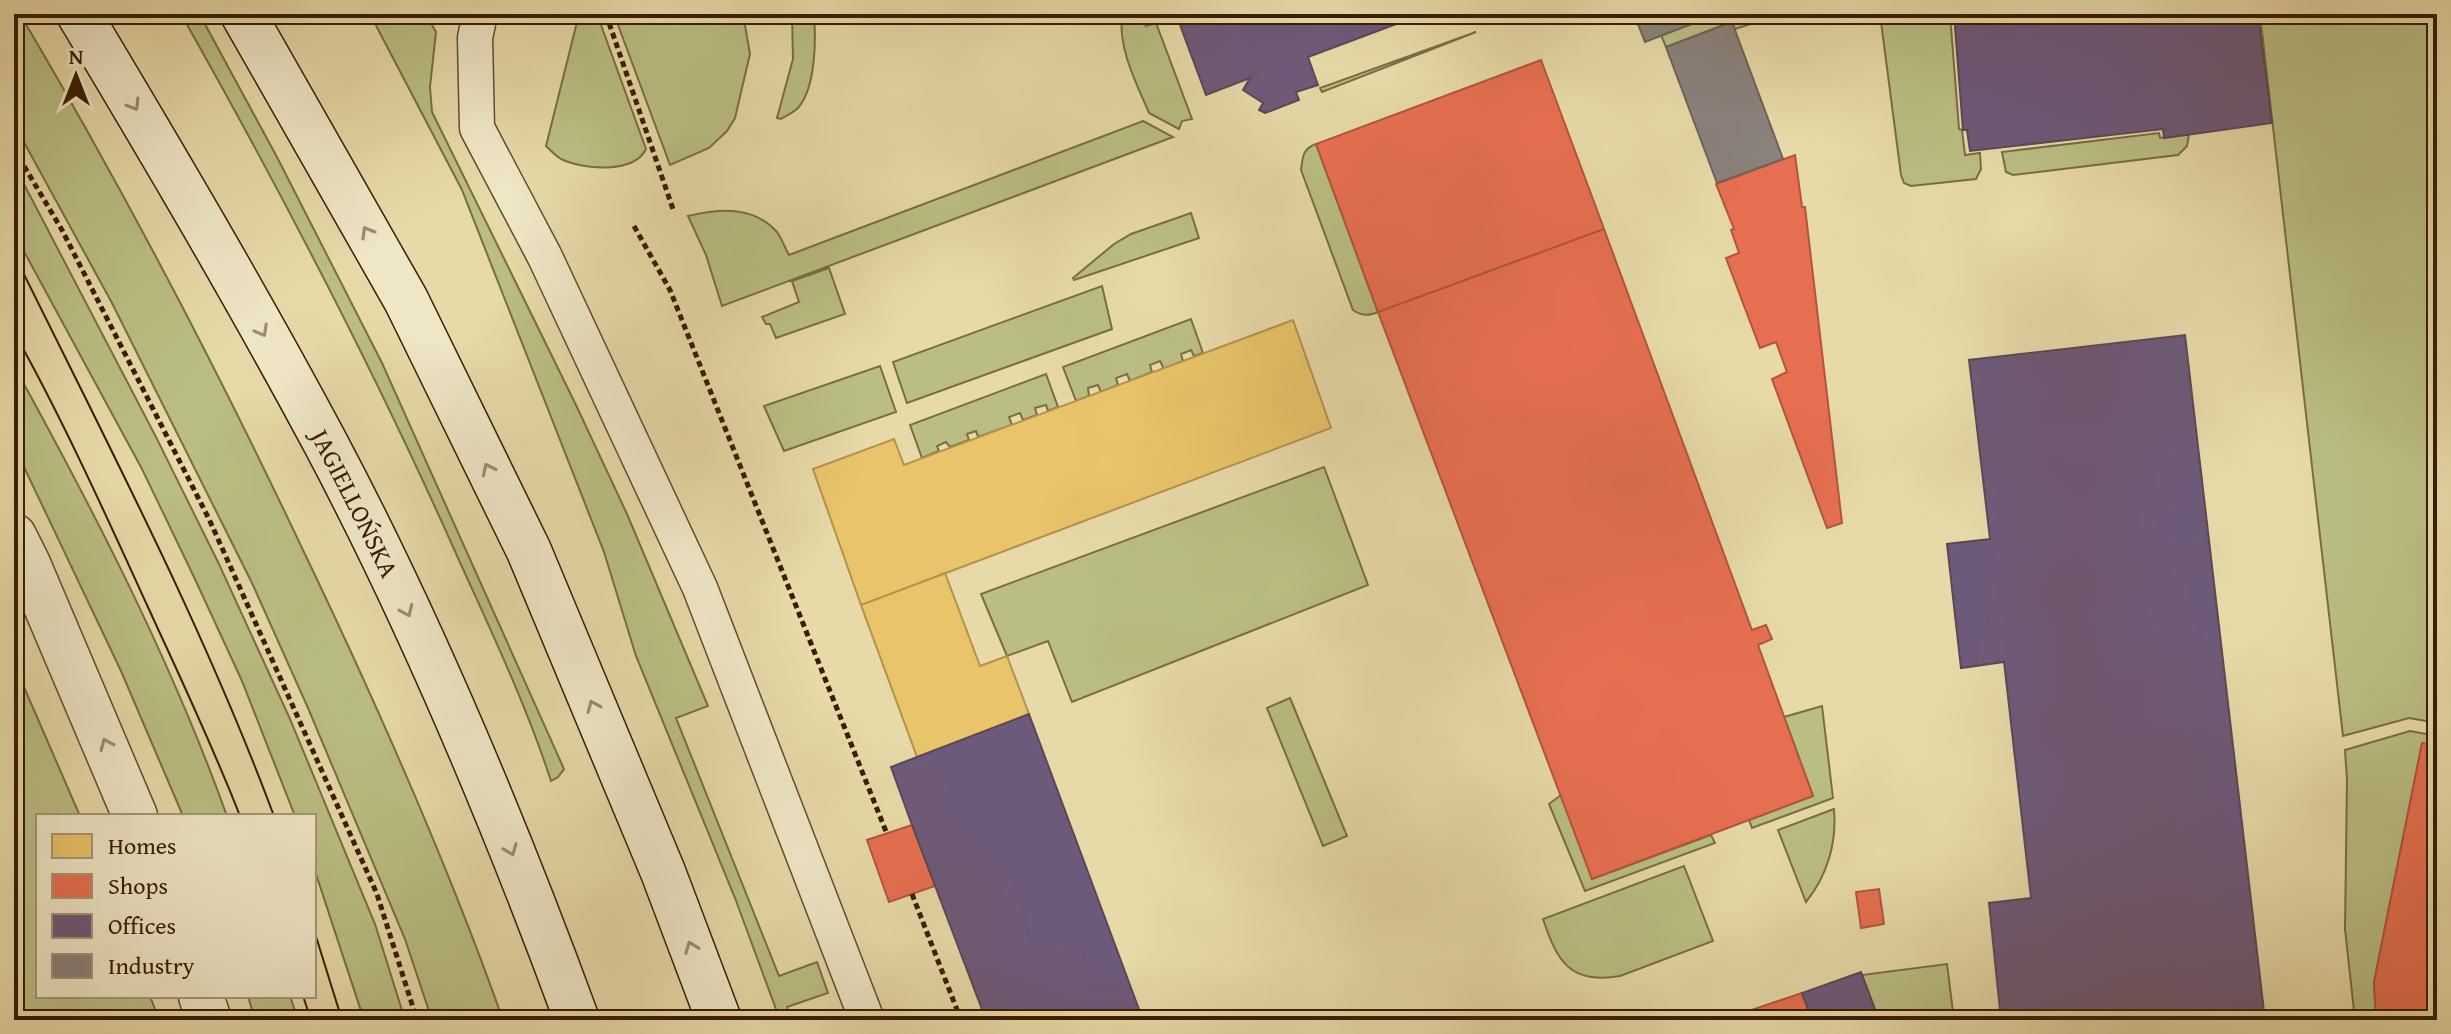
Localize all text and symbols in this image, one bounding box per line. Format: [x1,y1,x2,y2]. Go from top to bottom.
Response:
north arrow [36,36,116,116]
text: N [69,40,84,72]
one-way arrow [124,96,139,111]
one-way arrow [361,226,377,241]
one-way arrow [252,322,268,337]
street label: JAGIELLOŃSKA [300,419,410,584]
one-way arrow [482,462,498,477]
one-way arrow [397,603,413,618]
one-way arrow [587,700,603,714]
one-way arrow [100,738,116,752]
legend [36,814,316,998]
text: Homes [108,828,177,863]
one-way arrow [501,842,517,856]
text: Shops [108,868,168,903]
text: Offices [108,908,176,943]
one-way arrow [684,941,701,955]
text: Industry [108,948,195,983]

